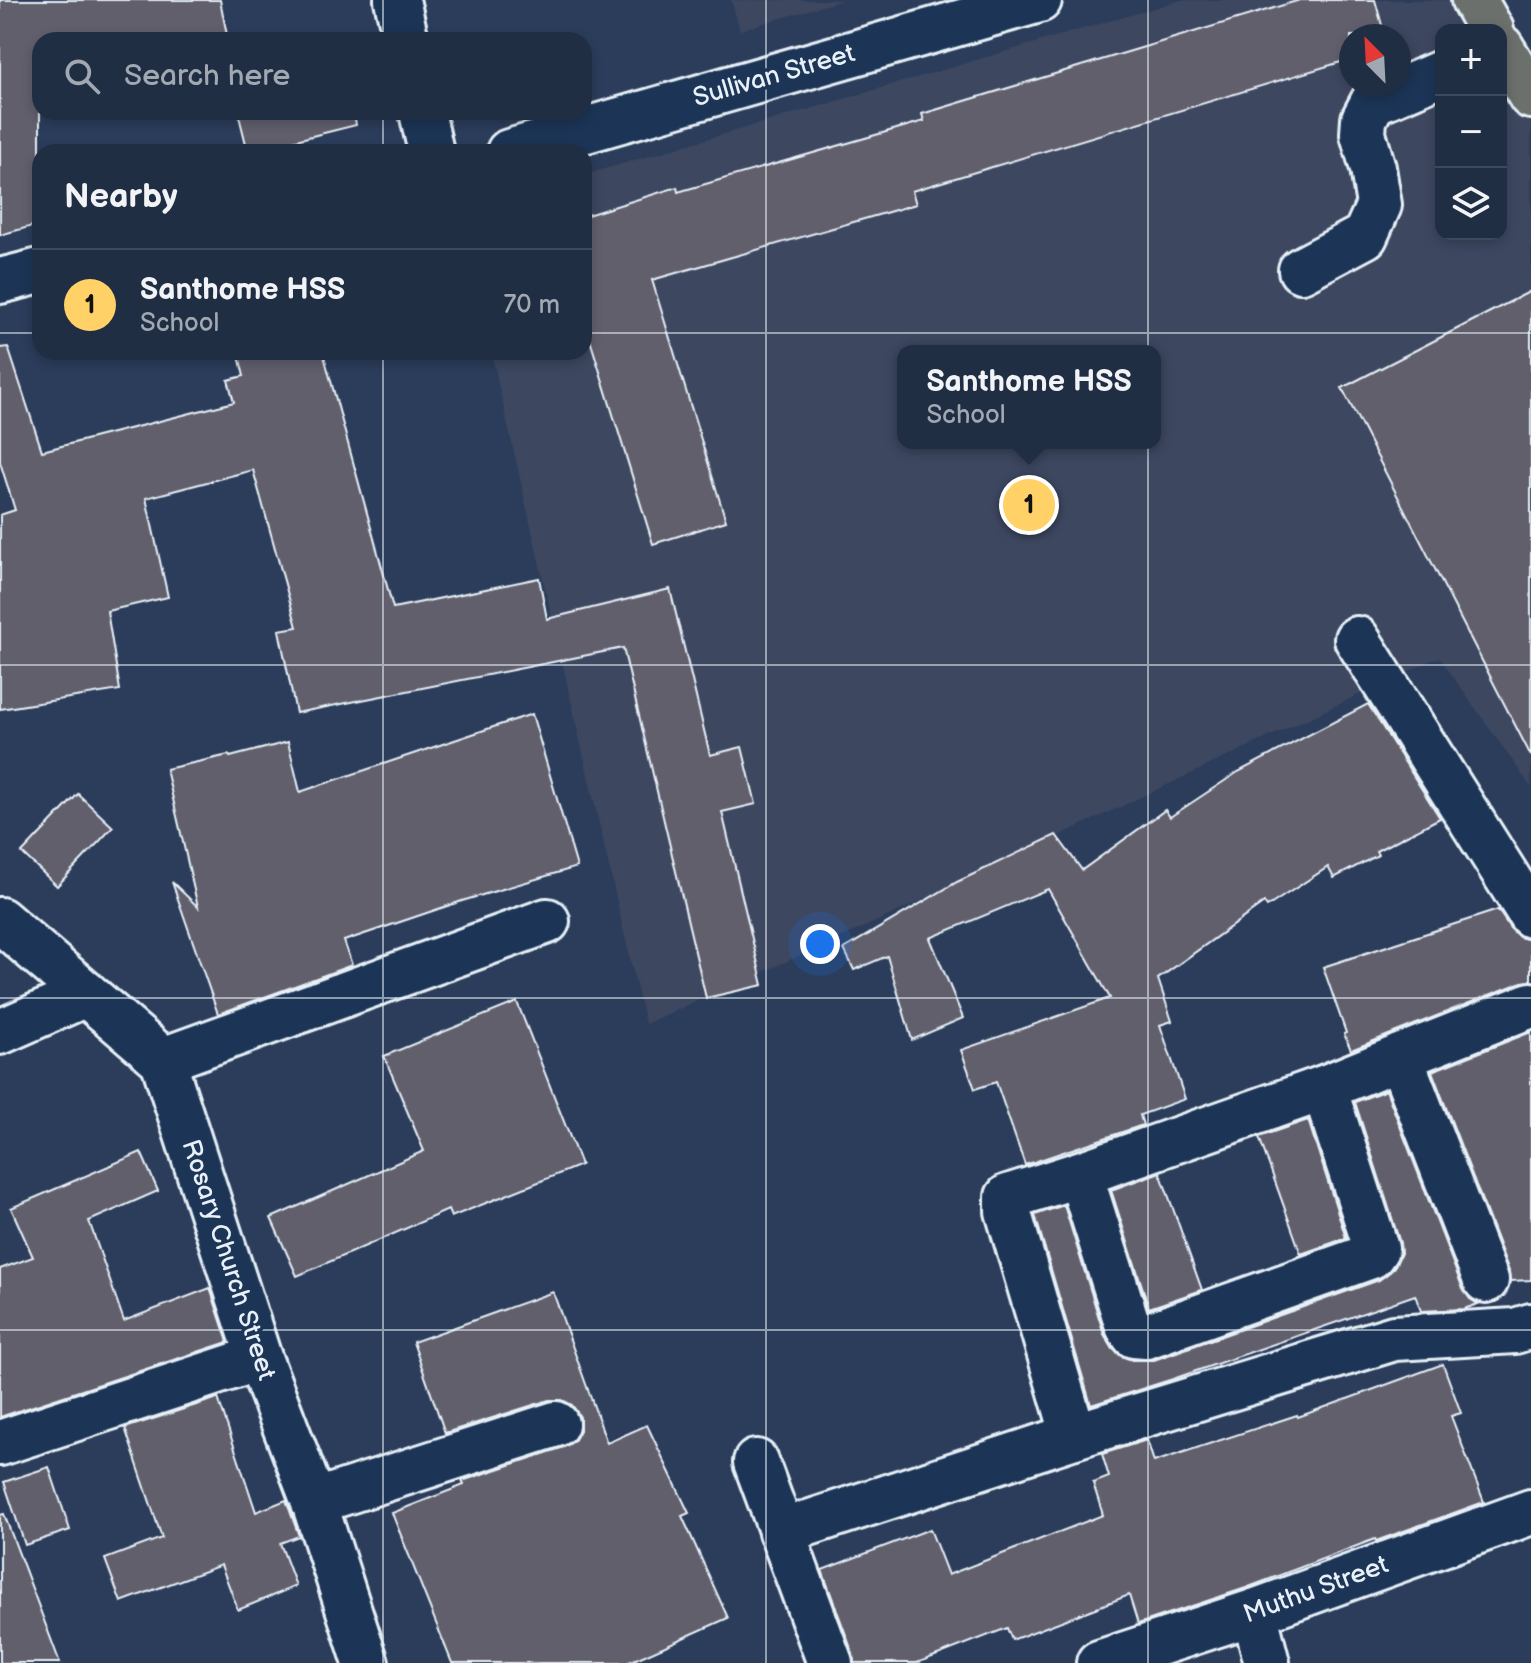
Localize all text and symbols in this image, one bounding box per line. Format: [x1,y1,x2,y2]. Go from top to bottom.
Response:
north arrow [1339,24,1411,96]
map controls [1435,24,1507,240]
button: + [1435,24,1507,96]
search box [32,32,592,120]
street label: Sullivan Street [690,38,858,114]
icon: search [60,54,104,98]
text: Search here [124,58,290,94]
button: − [1435,96,1507,168]
button: layers [1435,168,1507,240]
text: Nearby [64,176,178,217]
text: Santhome HSS [140,272,345,308]
text: 1 [85,290,95,321]
text: 70 m [503,290,560,321]
text: School [140,308,219,339]
popup [897,345,1161,449]
text: Santhome HSS [926,364,1132,400]
text: School [926,400,1006,431]
pin: 1 [1003,475,1055,535]
your location [800,924,840,964]
street label: Rosary Church Street [175,1136,281,1384]
street label: Muthu Street [1240,1550,1393,1630]

